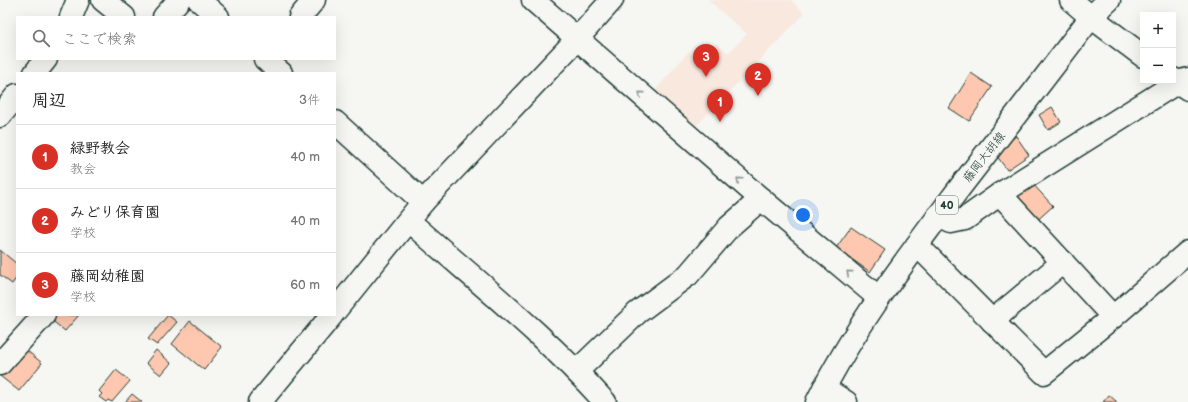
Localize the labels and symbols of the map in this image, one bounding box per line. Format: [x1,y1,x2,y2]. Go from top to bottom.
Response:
pin: 3 [693,44,719,77]
pin: 2 [745,63,771,96]
pin: 1 [707,89,733,122]
one-way arrow [638,92,646,99]
street label: 藤岡大胡線 [960,129,1009,186]
one-way arrow [736,177,744,184]
road number: 40 [936,196,958,214]
your location [793,205,813,225]
one-way arrow [846,270,854,278]

